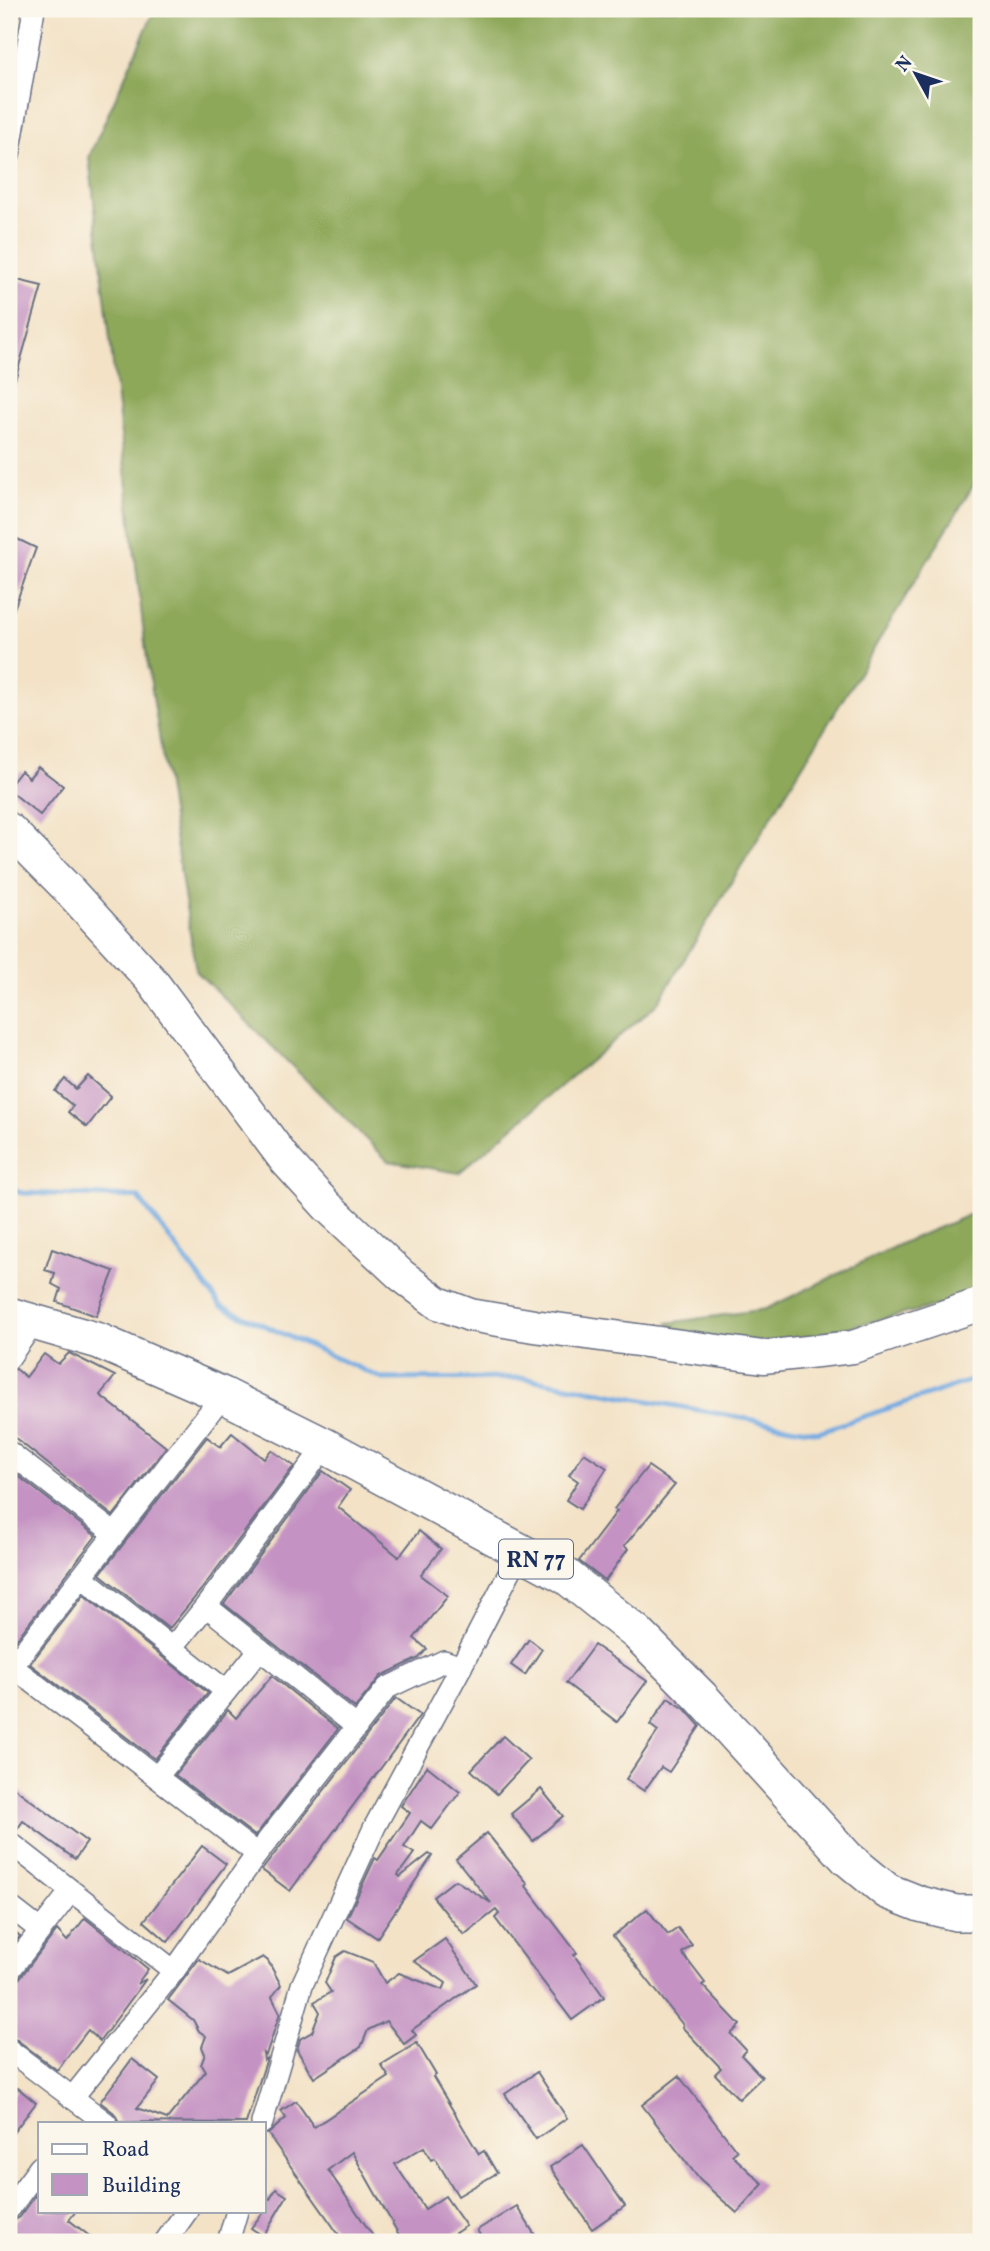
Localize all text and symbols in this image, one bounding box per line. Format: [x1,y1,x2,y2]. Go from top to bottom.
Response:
north arrow [881,38,951,108]
text: N [890,51,919,78]
road number: RN 77 [499,1540,573,1578]
legend [38,2122,266,2212]
text: Road [102,2136,149,2165]
text: Building [102,2172,181,2201]

